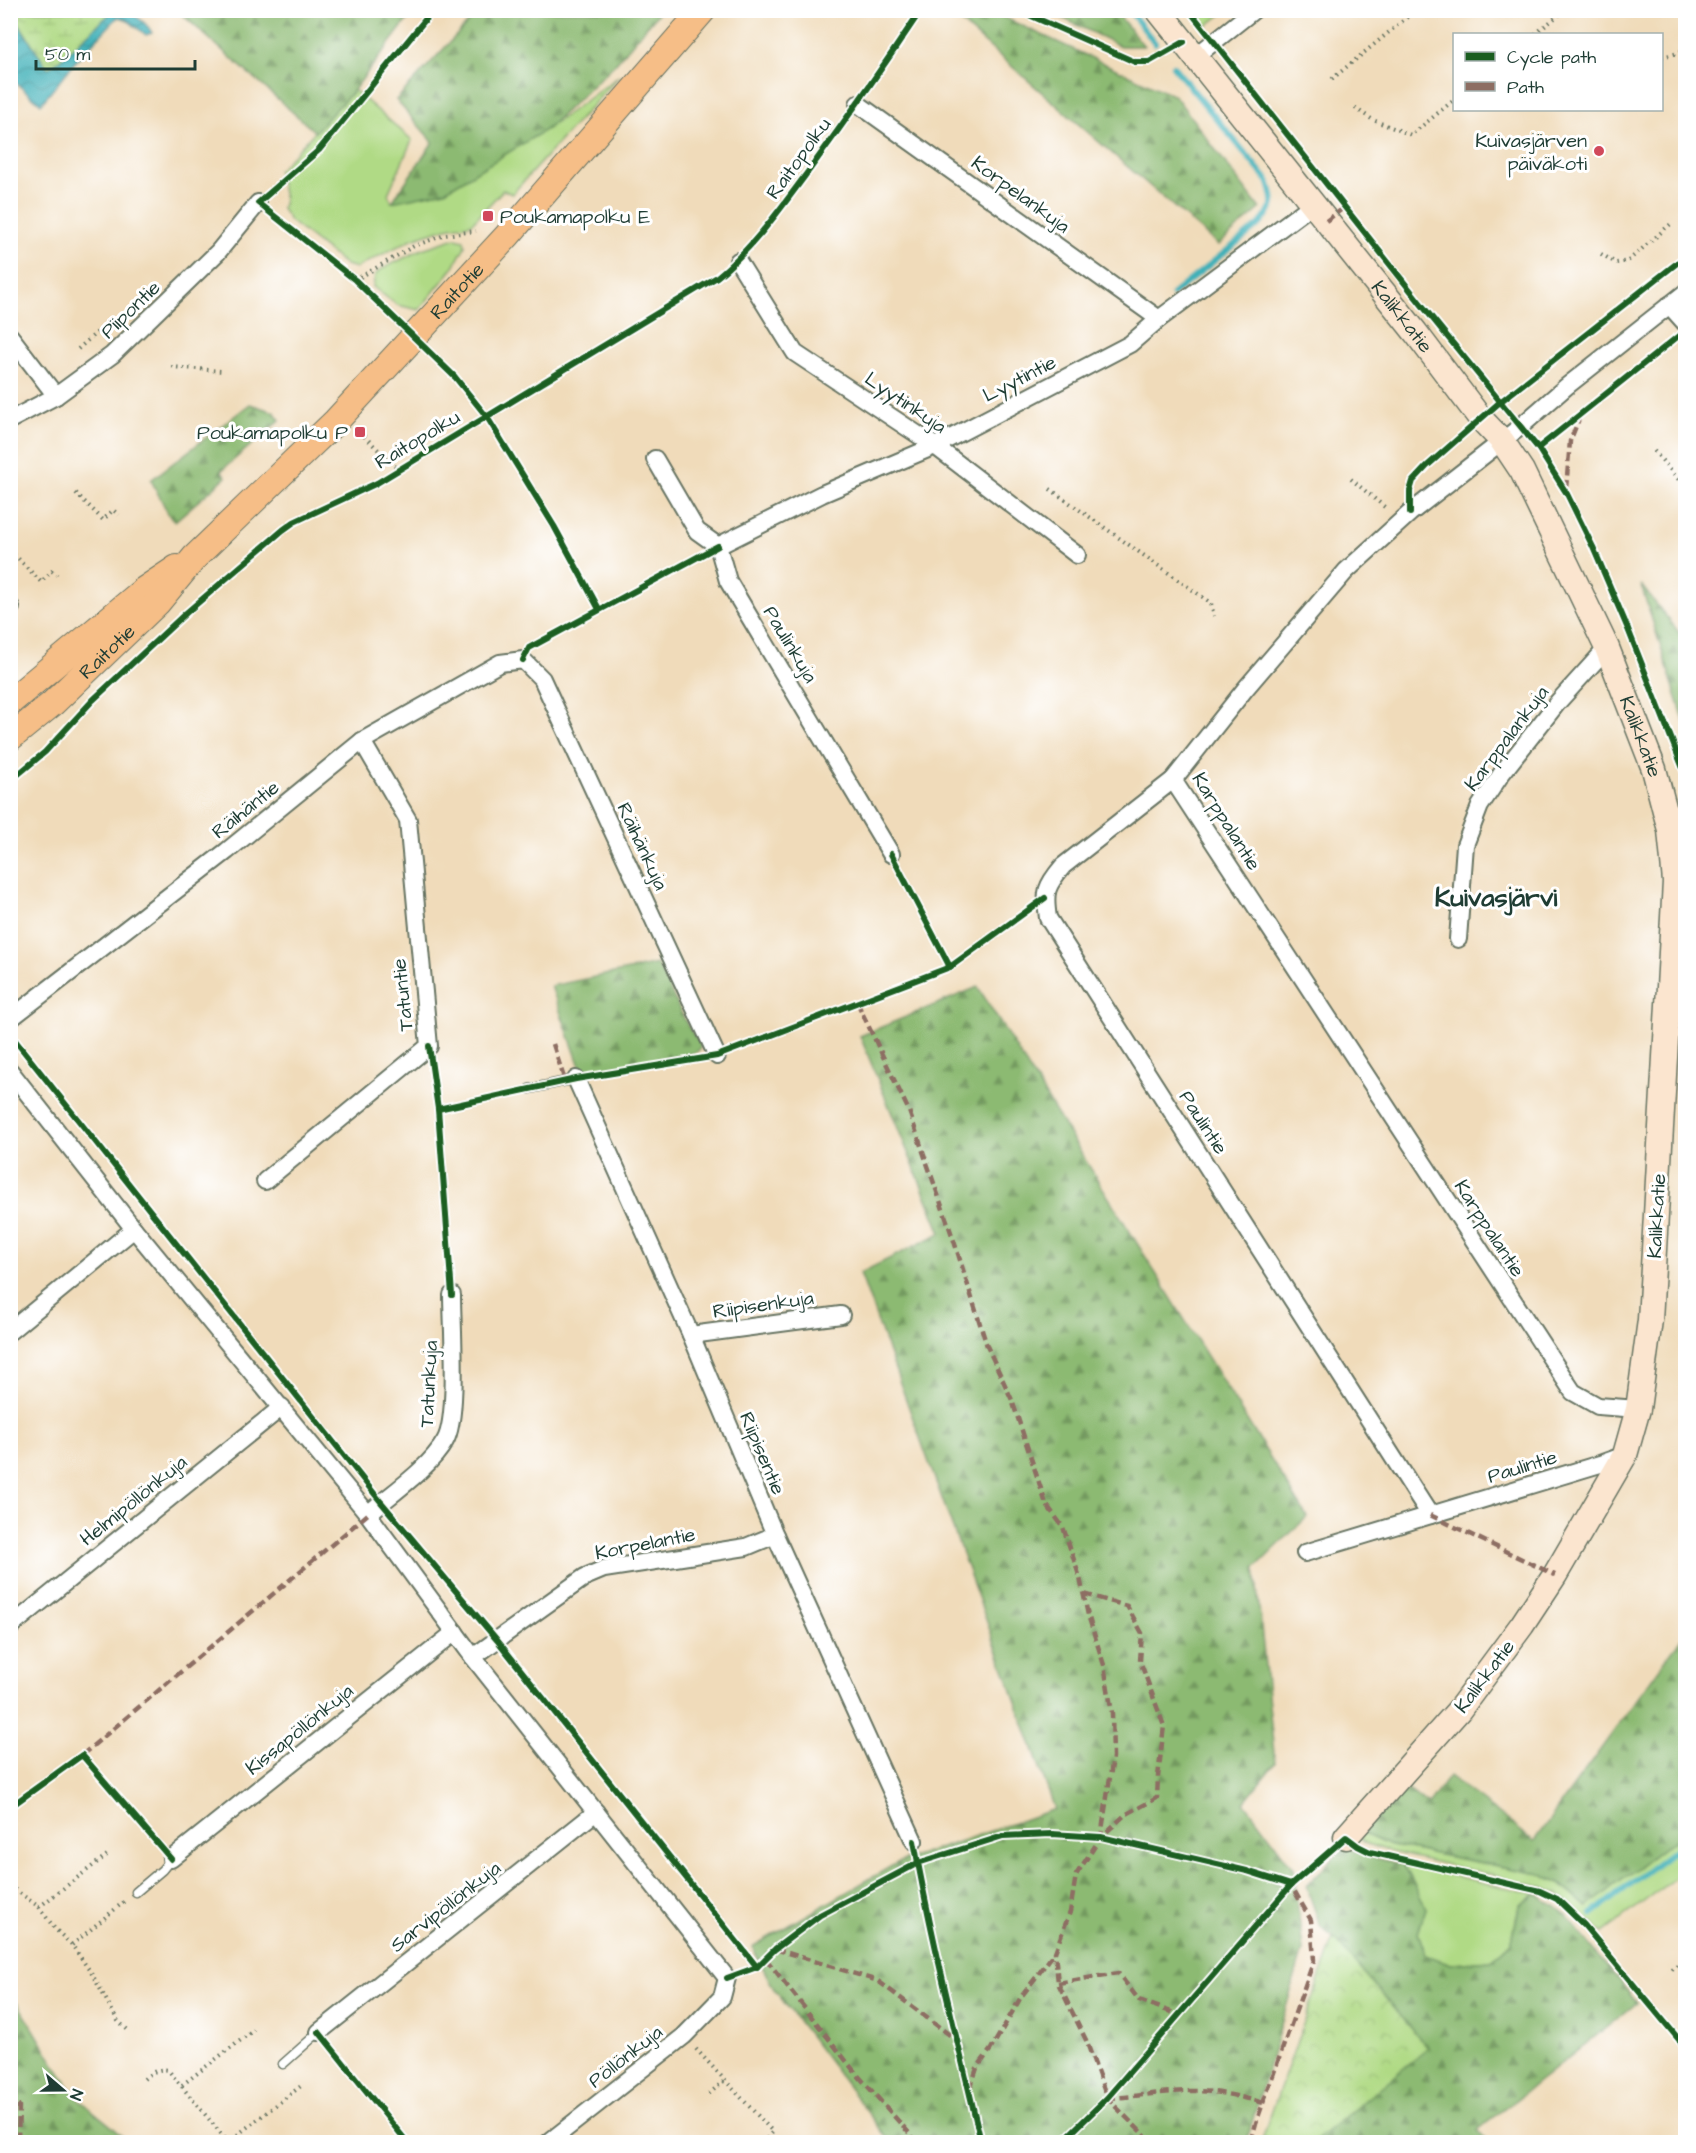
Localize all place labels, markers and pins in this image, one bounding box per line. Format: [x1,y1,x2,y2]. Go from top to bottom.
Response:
place label: Kuivasjärven päiväkoti [1475,127,1587,178]
marker: Kuivasjärven päiväkoti [1592,144,1606,158]
place label: Poukamapolku E [500,203,650,231]
marker: Poukamapolku E [481,209,495,223]
place label: Poukamapolku P [197,419,348,447]
marker: Poukamapolku P [353,425,367,439]

